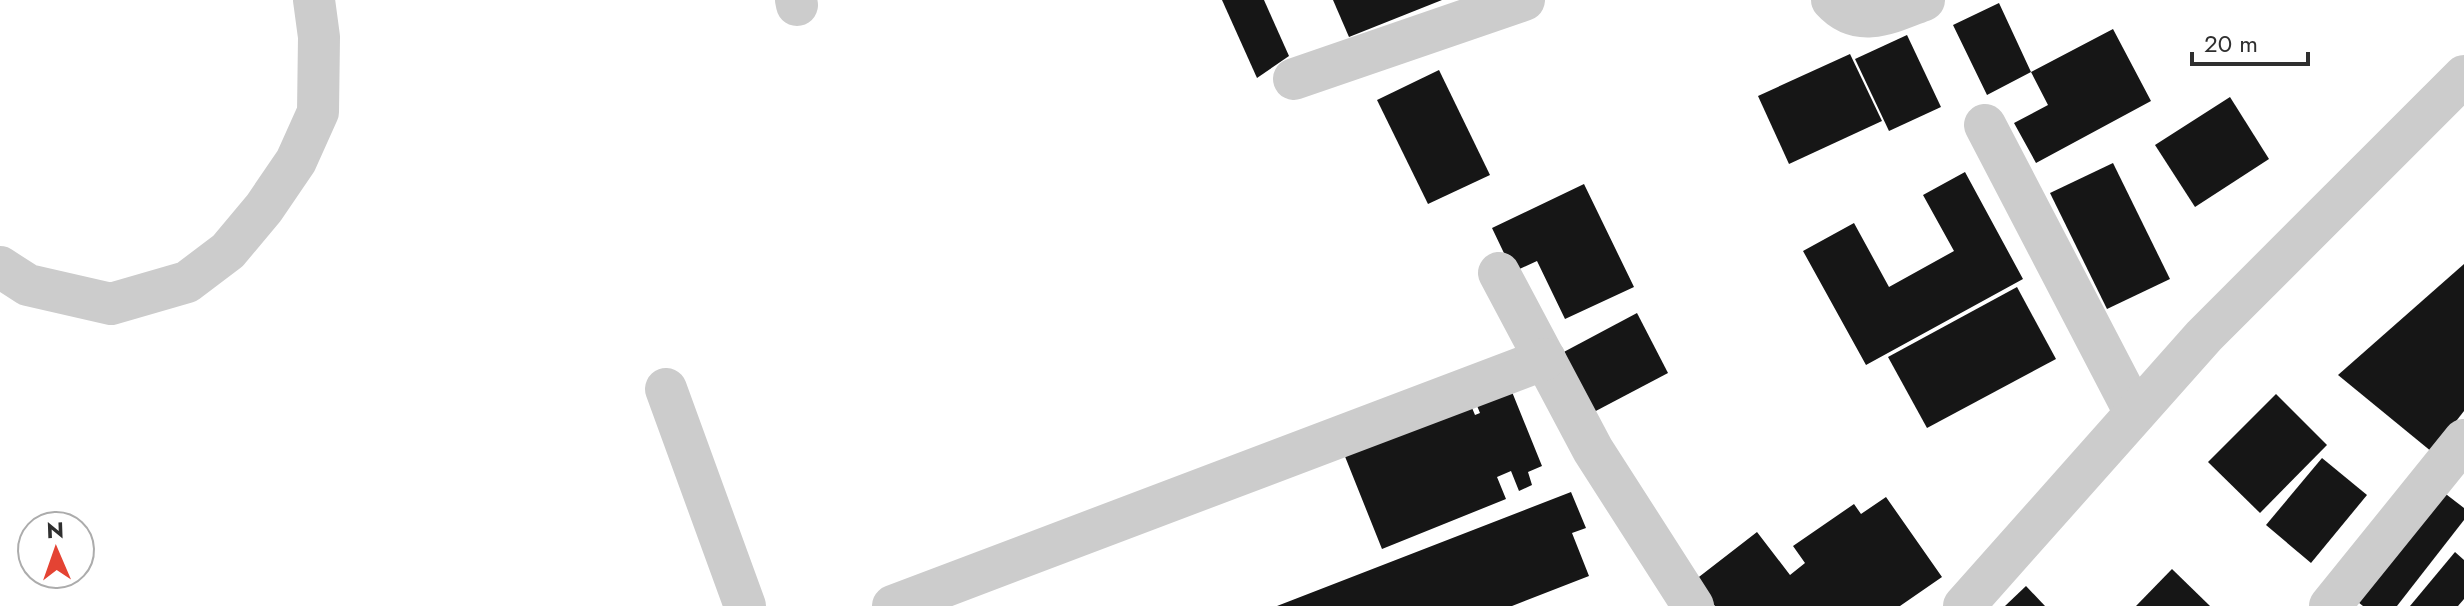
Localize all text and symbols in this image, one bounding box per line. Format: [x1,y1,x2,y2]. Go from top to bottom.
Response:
scale bar [2192,16,2308,66]
text: 20 m [2204,26,2258,61]
north arrow [16,510,96,590]
text: N [46,514,65,546]

